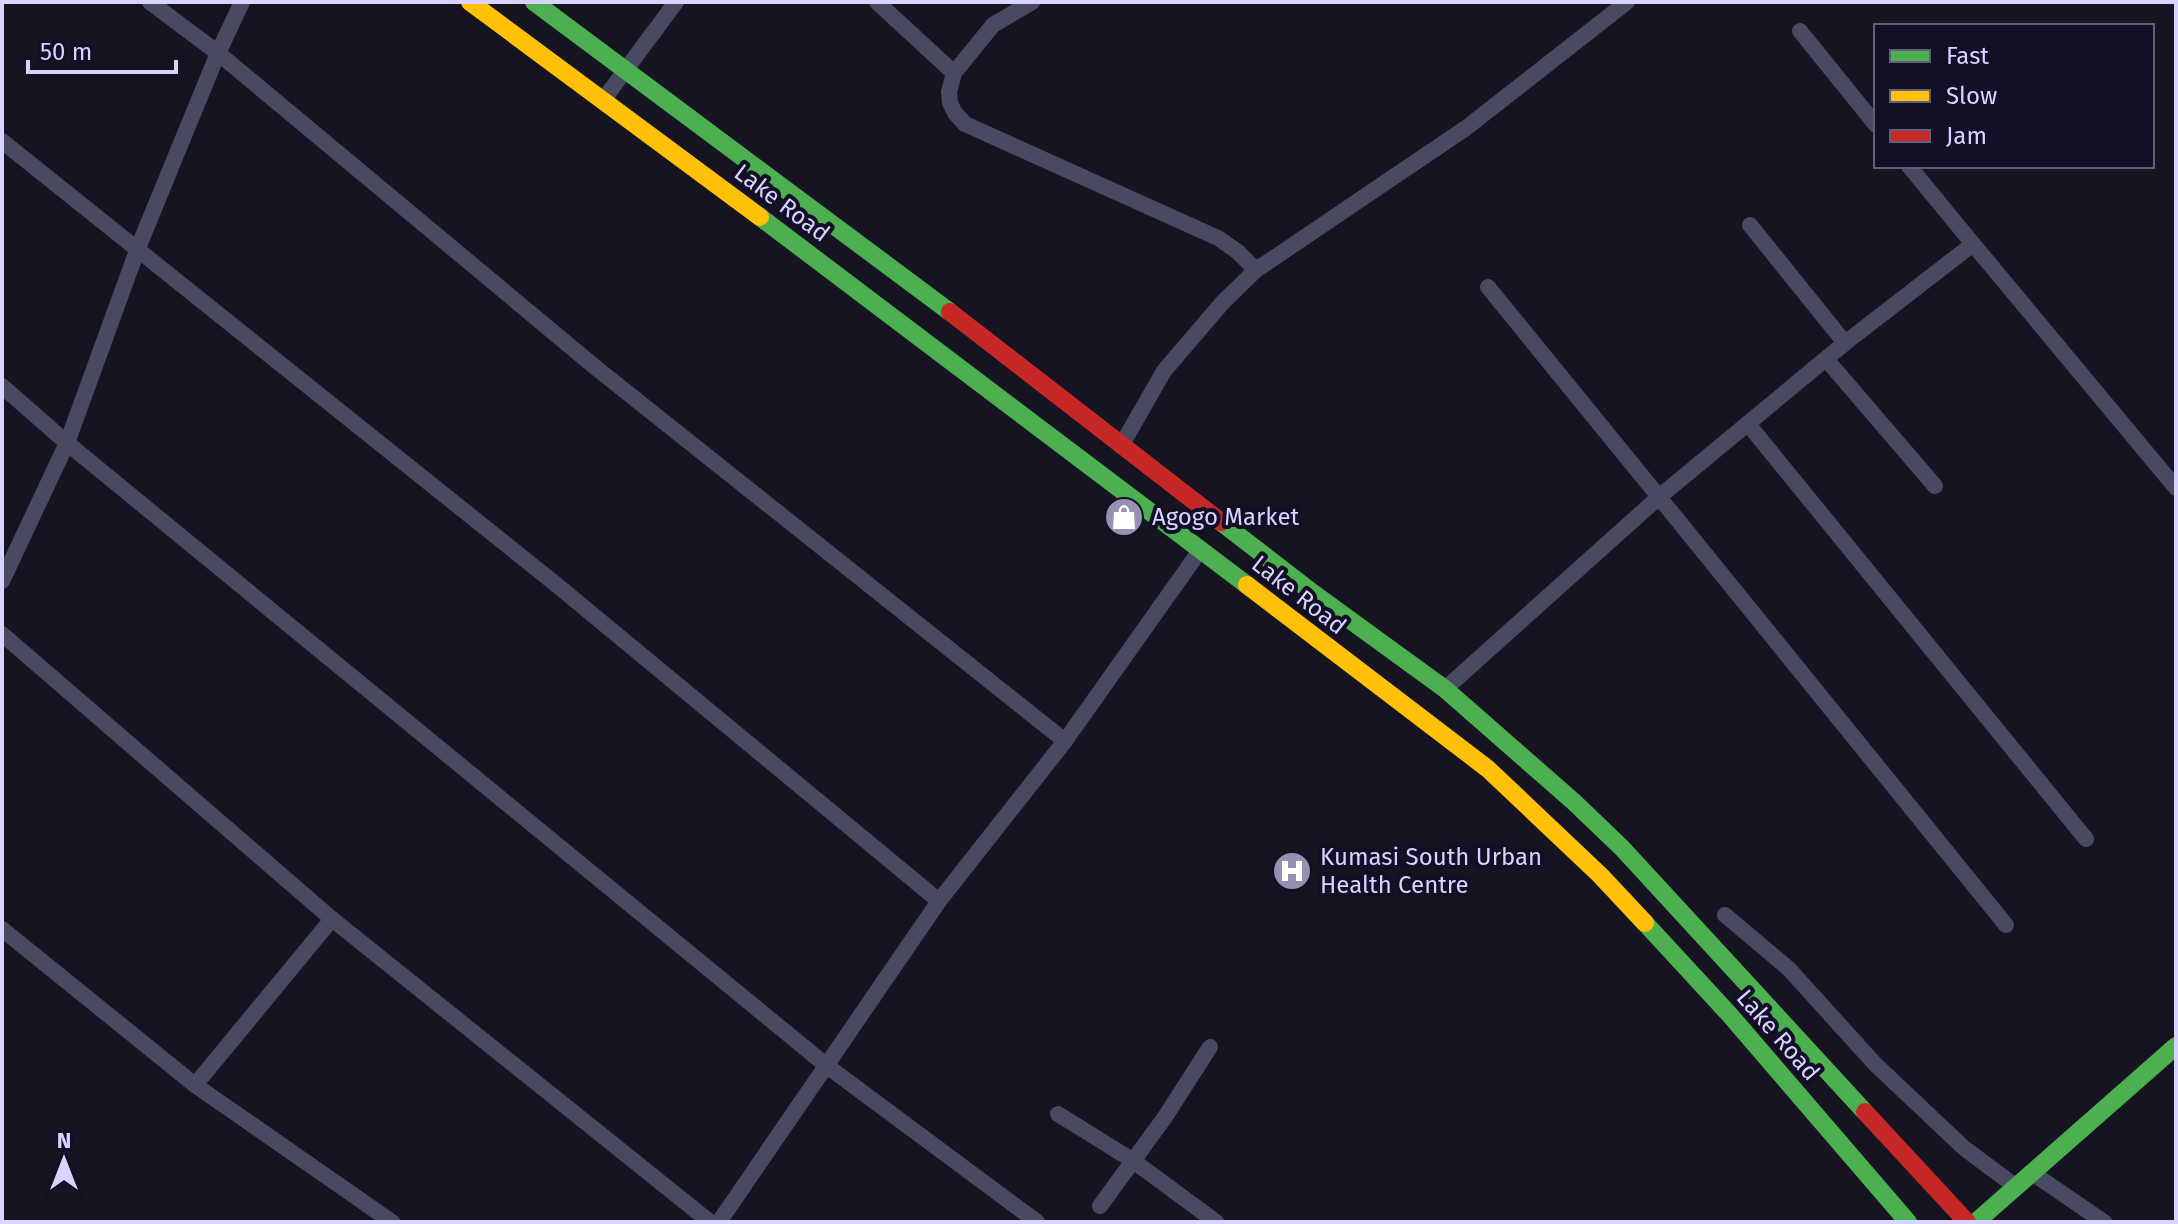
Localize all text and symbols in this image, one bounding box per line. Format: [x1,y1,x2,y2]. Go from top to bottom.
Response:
scale bar [28,24,176,74]
legend [1874,24,2154,168]
text: 50 m [40,38,92,66]
text: Fast [1946,42,1989,70]
text: Slow [1946,82,1997,110]
text: Jam [1946,122,1987,150]
street label: Lake Road [729,158,835,248]
shop icon: Agogo Market [1103,496,1145,538]
place label: Agogo Market [1152,503,1299,531]
street label: Lake Road [1246,550,1352,640]
place label: Kumasi South Urban Health Centre [1320,843,1542,899]
hospital icon: Kumasi South Urban Health Centre [1271,850,1313,892]
street label: Lake Road [1731,984,1825,1086]
north arrow [24,1120,104,1200]
text: N [57,1127,71,1154]

